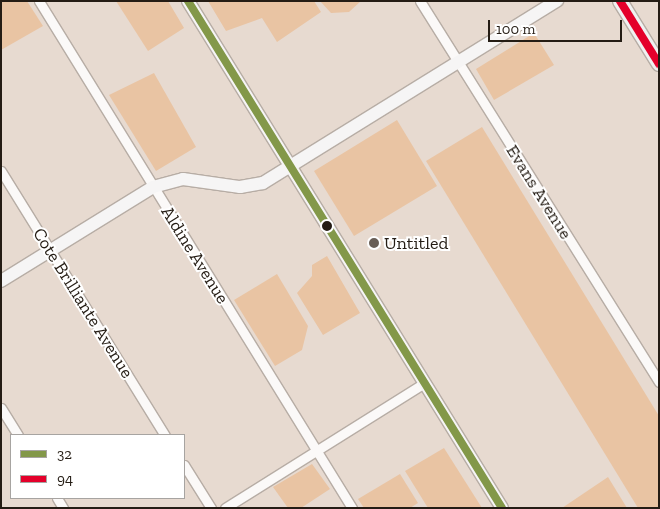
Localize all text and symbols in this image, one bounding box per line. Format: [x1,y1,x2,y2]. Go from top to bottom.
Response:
scale bar [490,10,624,42]
text: 100 m [496,20,535,38]
street label: Evans Avenue [501,141,577,243]
street label: Aldine Avenue [156,202,234,308]
unlabelled marker [322,221,332,231]
street label: Cote Brilliante Avenue [28,224,138,382]
place label: Untitled [384,232,448,254]
marker: Untitled [368,237,380,249]
legend [10,434,185,499]
text: 32 [57,445,72,463]
text: 94 [57,470,73,488]

